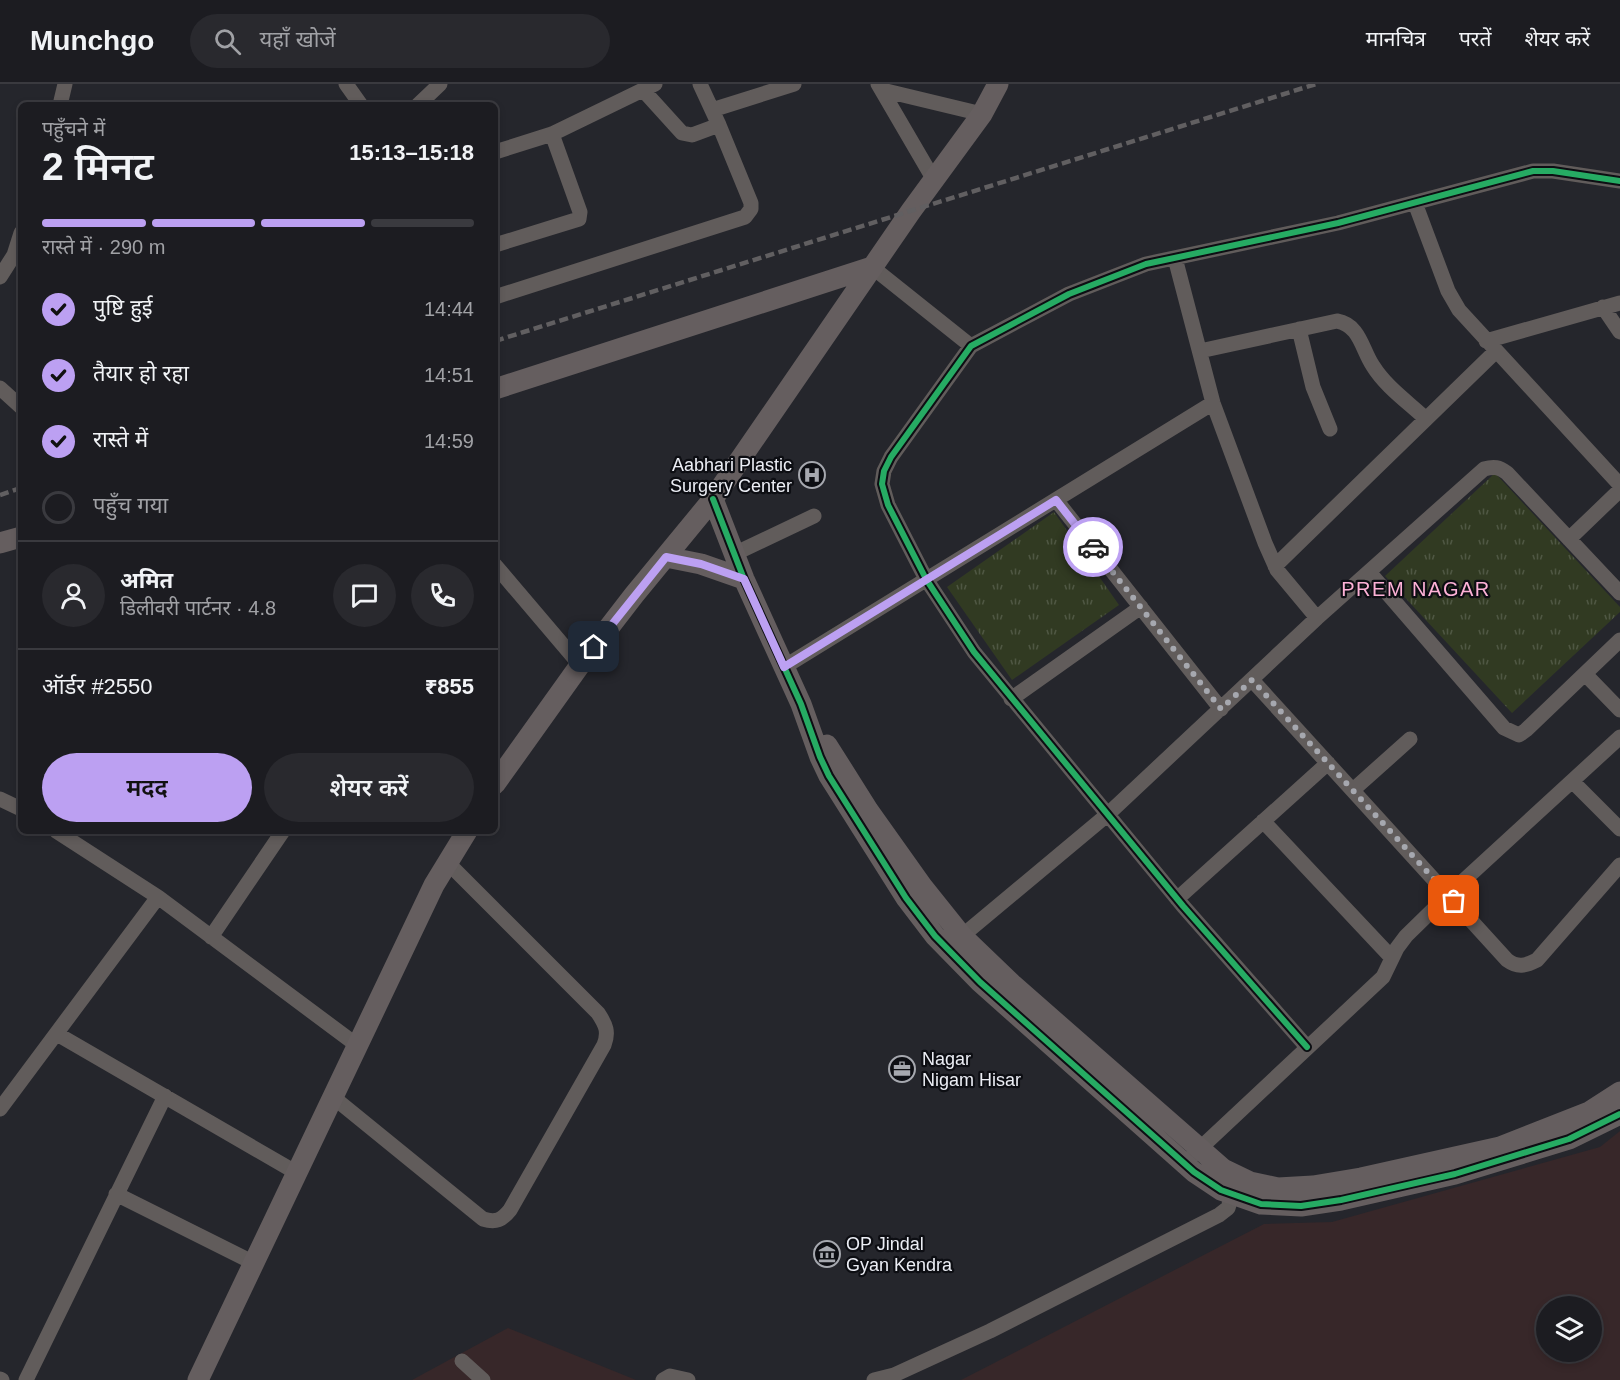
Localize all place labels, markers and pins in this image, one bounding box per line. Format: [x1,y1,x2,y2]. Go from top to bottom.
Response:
place label: Aabhari Plastic Surgery Center [670,455,792,496]
hospital icon: Aabhari Plastic Surgery Center [797,460,827,490]
pin [568,621,619,672]
pin [1428,875,1479,926]
place label: Nagar Nigam Hisar [922,1049,1021,1090]
office icon: Nagar Nigam Hisar [887,1054,917,1084]
place label: OP Jindal Gyan Kendra [846,1234,953,1275]
museum icon: OP Jindal Gyan Kendra [812,1239,842,1269]

